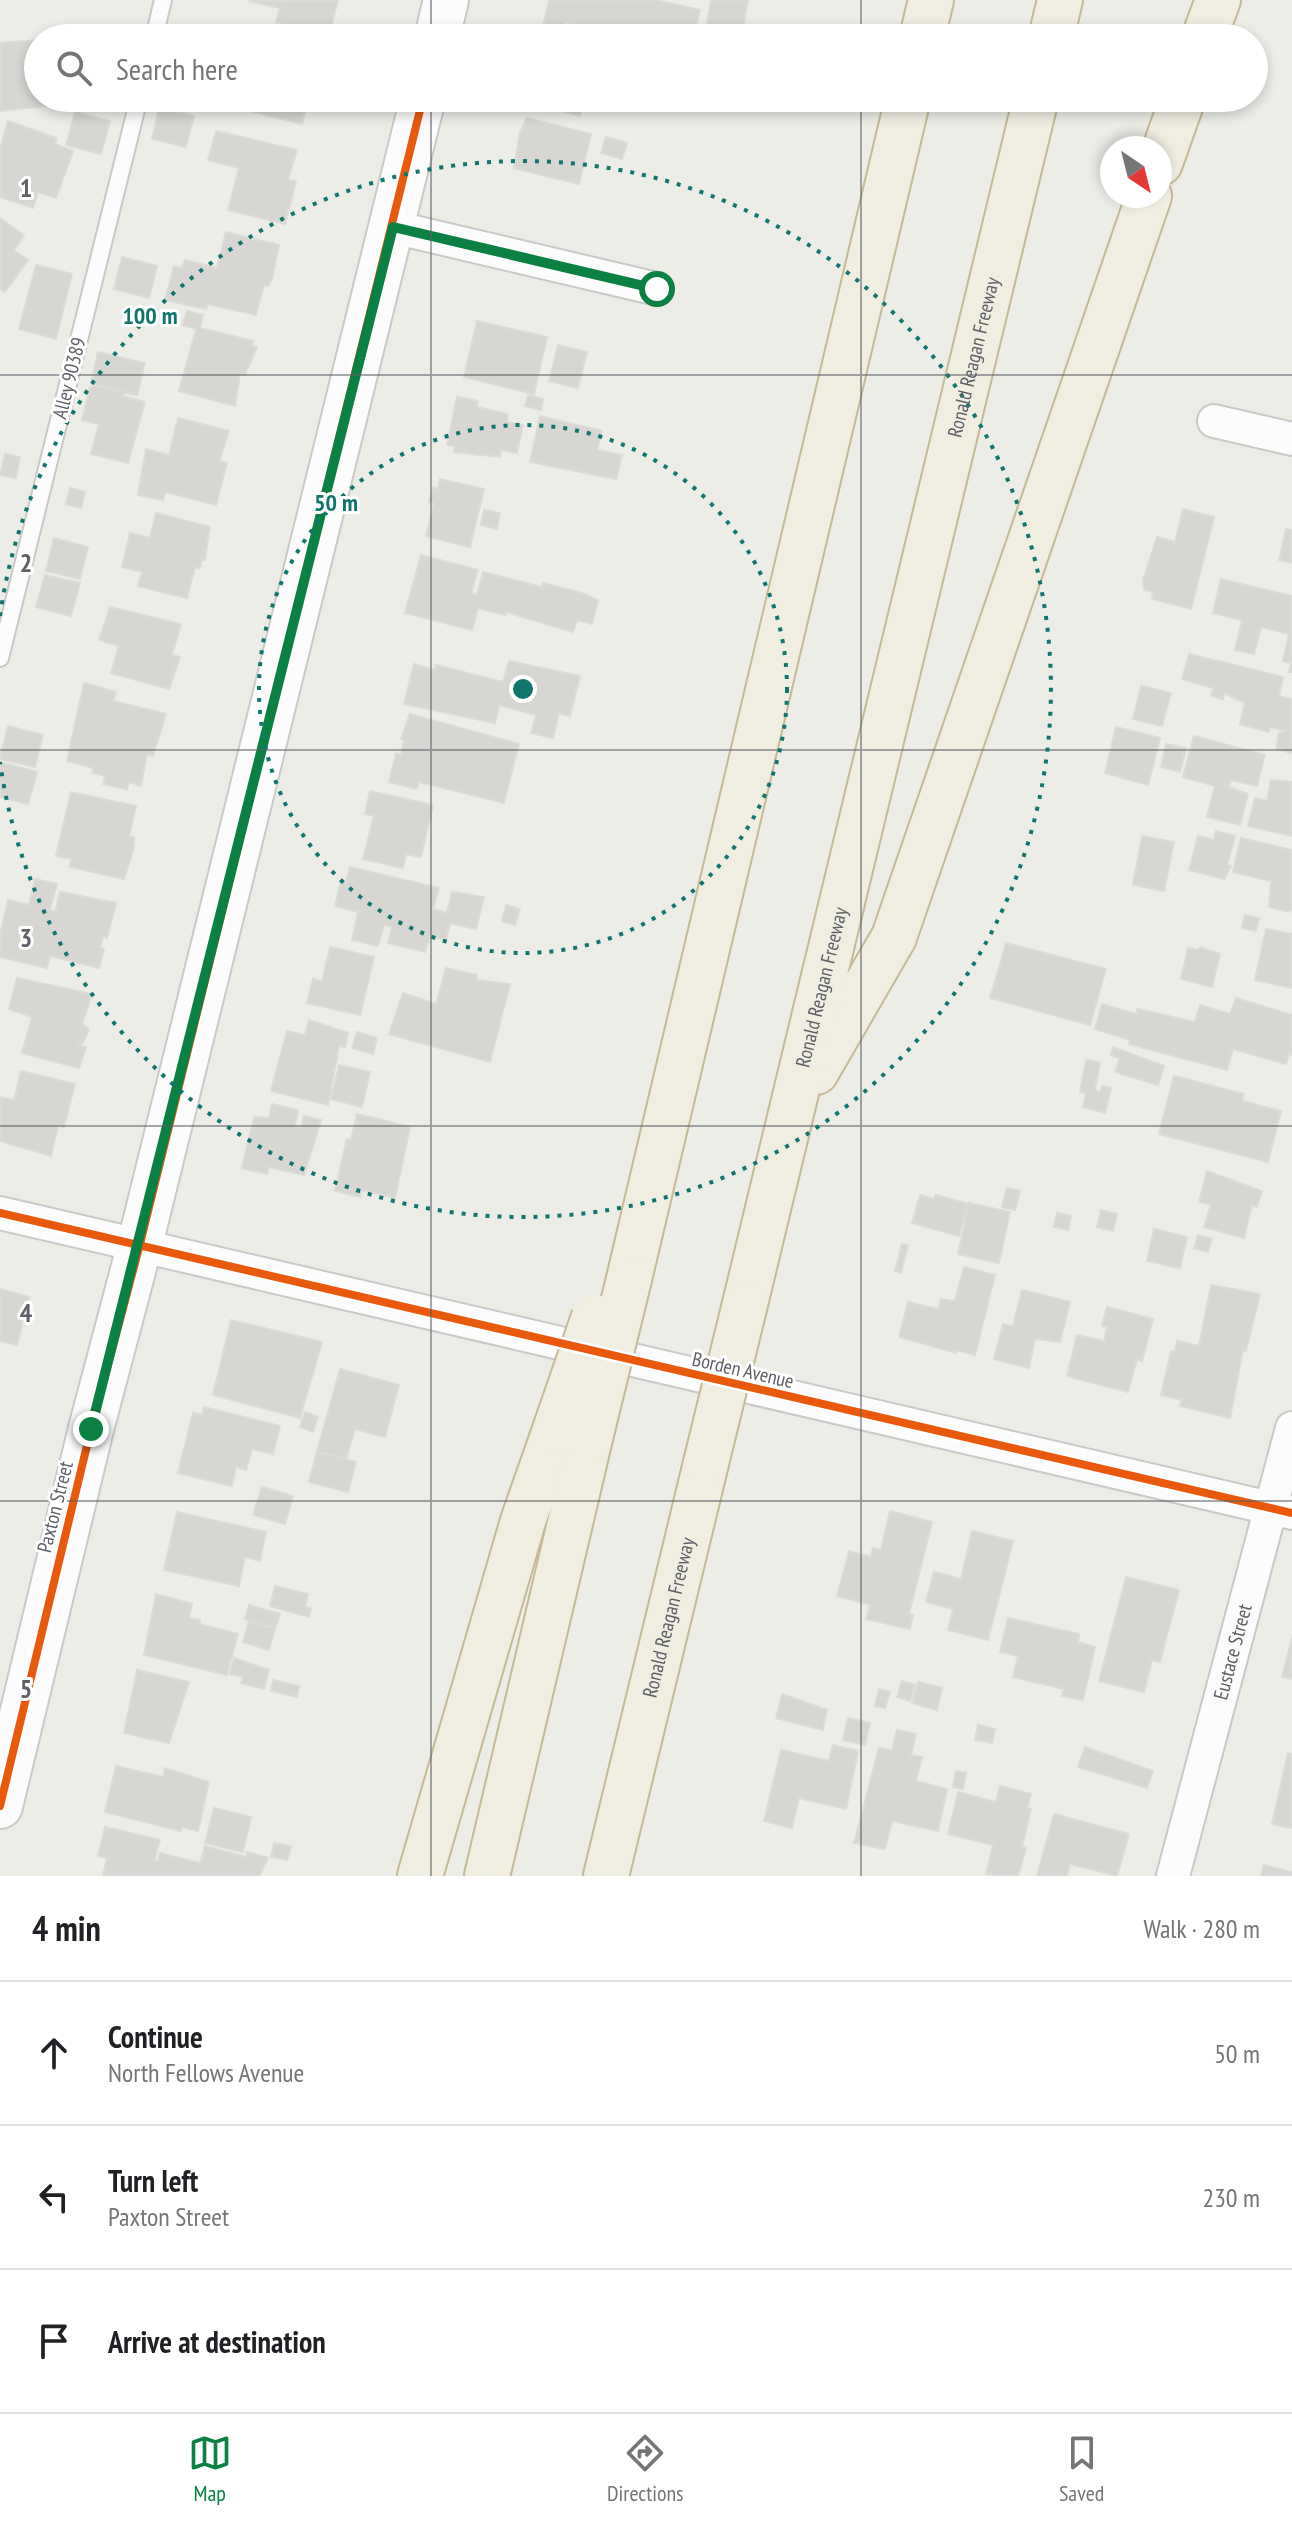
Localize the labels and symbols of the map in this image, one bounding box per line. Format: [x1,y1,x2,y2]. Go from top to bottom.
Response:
north arrow [1100,136,1172,208]
text: 1 [20,171,32,204]
route start [639,271,675,307]
street label: Ronald Reagan Freeway [942,274,1005,440]
text: 100 m [122,300,178,331]
street label: Alley 90389 [46,335,92,421]
text: 50 m [314,487,358,518]
text: 2 [20,546,32,579]
centre of rings [509,675,537,703]
street label: Ronald Reagan Freeway [790,904,853,1070]
text: 3 [20,921,32,954]
text: 4 [20,1296,33,1329]
street label: Borden Avenue [690,1346,796,1394]
route end [73,1411,109,1447]
street label: Paxton Street [31,1458,79,1555]
street label: Ronald Reagan Freeway [637,1534,701,1700]
street label: Eustace Street [1207,1600,1258,1703]
text: 5 [20,1672,32,1705]

